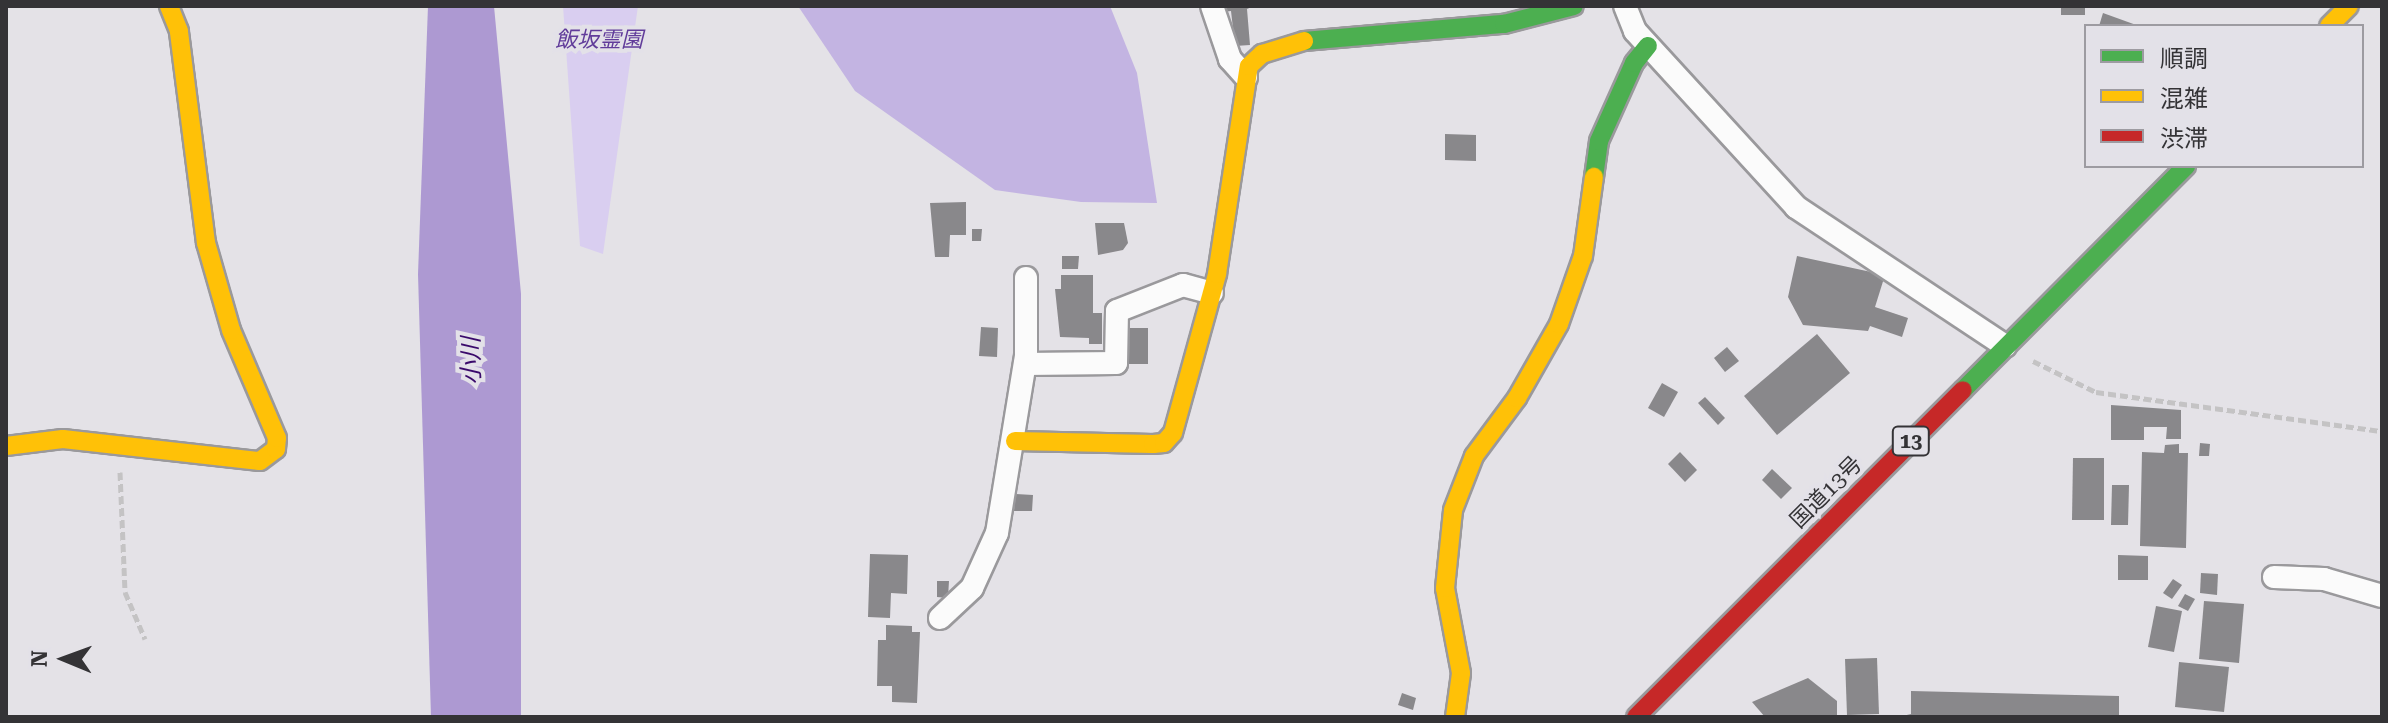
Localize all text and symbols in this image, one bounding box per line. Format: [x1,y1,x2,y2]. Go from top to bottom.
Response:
legend [2084,24,2364,168]
park label: 飯坂霊園 [555,27,643,53]
text: 順調 [2160,45,2208,73]
text: 混雑 [2160,85,2208,113]
text: 渋滞 [2160,125,2208,153]
water label: 小川 [457,337,487,385]
road number: 13 [1891,425,1931,457]
street label: 国道13号 [1785,451,1867,533]
north arrow [24,619,104,699]
text: N [27,650,52,667]

